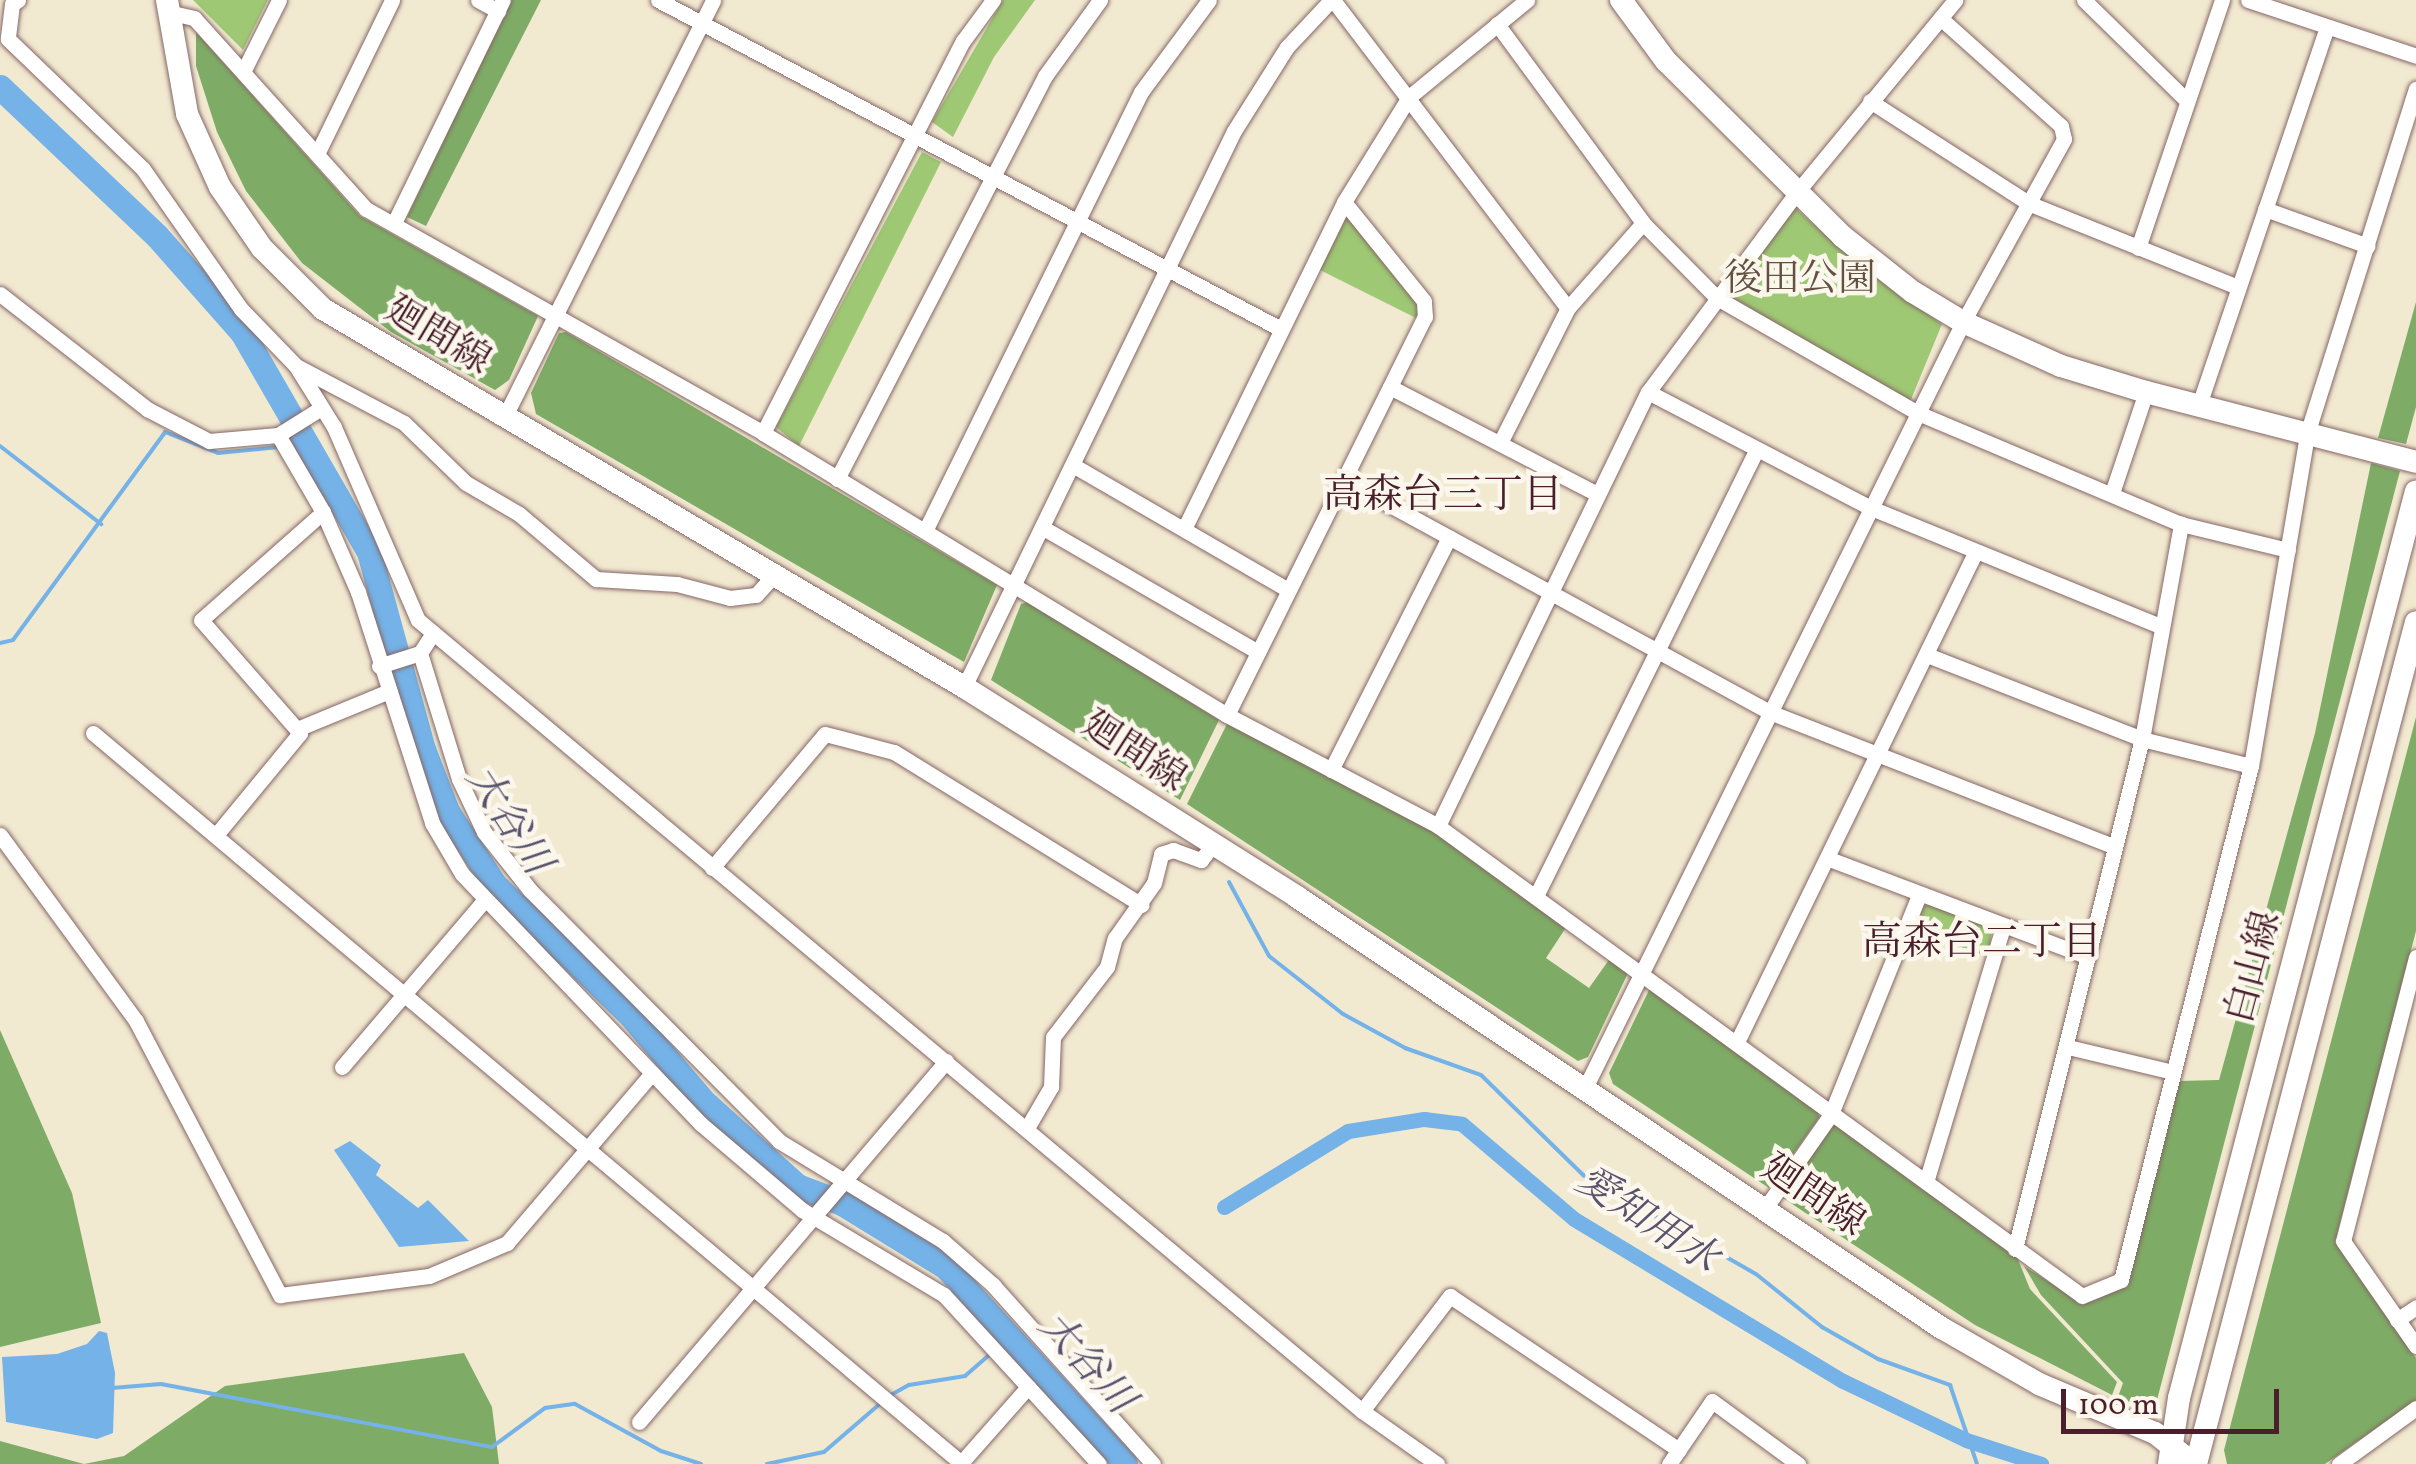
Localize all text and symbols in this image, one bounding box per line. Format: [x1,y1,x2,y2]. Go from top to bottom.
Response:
park label: 後田公園 [1724,258,1876,304]
street label: 廻間線 [376,288,498,386]
district label: 高森台三丁目 [1323,473,1563,521]
street label: 廻間線 [1073,703,1193,803]
water label: 大谷川 [454,758,560,884]
street label: 白山線 [2218,907,2292,1029]
district label: 高森台二丁目 [1862,920,2102,968]
street label: 廻間線 [1752,1146,1872,1248]
water label: 愛知用水 [1566,1157,1726,1285]
water label: 大谷川 [1027,1303,1143,1425]
scale bar [2066,1369,2284,1431]
text: 100 m [2078,1385,2159,1427]

